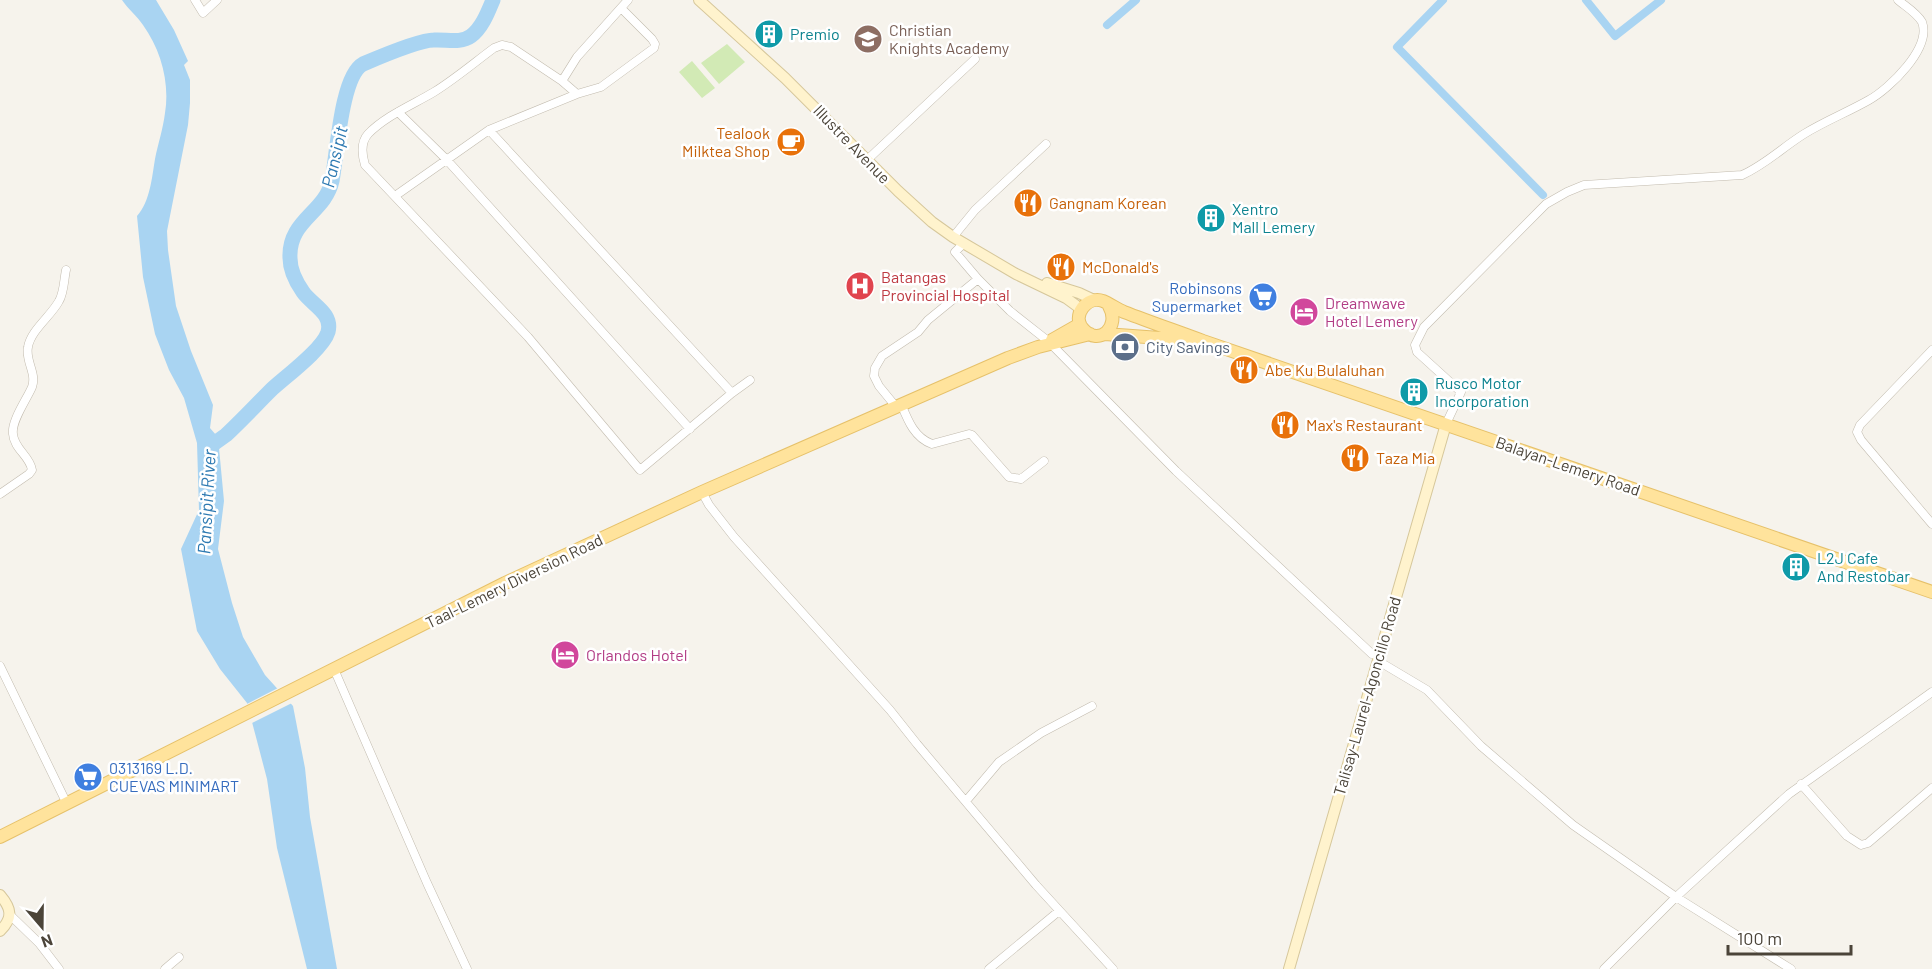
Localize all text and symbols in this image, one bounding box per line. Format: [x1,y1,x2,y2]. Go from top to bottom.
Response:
building icon: Premio [753,18,785,50]
place label: Christian Knights Academy [889,20,1010,57]
school or university icon: Christian Knights Academy [852,23,884,55]
place label: Premio [790,24,840,43]
street label: Illustre Avenue [810,100,895,187]
water label: Pansipit [316,123,352,190]
place label: Tealook Milktea Shop [682,123,770,160]
cafe icon: Tealook Milktea Shop [775,126,807,158]
restaurant icon: Gangnam Korean [1012,187,1044,219]
place label: Gangnam Korean [1049,193,1167,212]
place label: Xentro Mall Lemery [1232,199,1316,236]
building icon: Xentro Mall Lemery [1195,202,1227,234]
restaurant icon: McDonald's [1045,251,1077,283]
place label: McDonald's [1082,257,1159,276]
place label: Batangas Provincial Hospital [881,267,1010,304]
hospital icon: Batangas Provincial Hospital [844,270,876,302]
place label: Robinsons Supermarket [1152,278,1242,315]
supermarket icon: Robinsons Supermarket [1247,281,1279,313]
place label: Dreamwave Hotel Lemery [1325,293,1419,330]
hotel icon: Dreamwave Hotel Lemery [1288,296,1320,328]
bank icon: City Savings [1109,331,1141,363]
place label: City Savings [1146,337,1230,356]
restaurant icon: Abe Ku Bulaluhan [1228,354,1260,386]
place label: Abe Ku Bulaluhan [1265,360,1385,379]
place label: Rusco Motor Incorporation [1435,373,1529,410]
building icon: Rusco Motor Incorporation [1398,376,1430,408]
restaurant icon: Max's Restaurant [1269,409,1301,441]
place label: Max's Restaurant [1306,415,1423,434]
street label: Balayan-Lemery Road [1493,432,1643,499]
restaurant icon: Taza Mia [1339,442,1371,474]
water label: Pansipit River [192,448,220,555]
place label: Taza Mia [1376,448,1435,467]
street label: Taal-Lemery Diversion Road [422,529,605,632]
place label: L2J Cafe And Restobar [1817,548,1910,585]
building icon: L2J Cafe And Restobar [1780,551,1812,583]
street label: Talisay-Laurel-Agoncillo Road [1329,594,1404,798]
hotel icon: Orlandos Hotel [549,639,581,671]
place label: Orlandos Hotel [586,645,687,664]
place label: 0313169 L.D. CUEVAS MINIMART [109,758,239,795]
supermarket icon: 0313169 L.D. CUEVAS MINIMART [72,761,104,793]
north arrow [12,897,72,957]
scale bar [1728,918,1851,956]
text: 100 m [1737,927,1782,949]
text: N [39,931,56,952]

